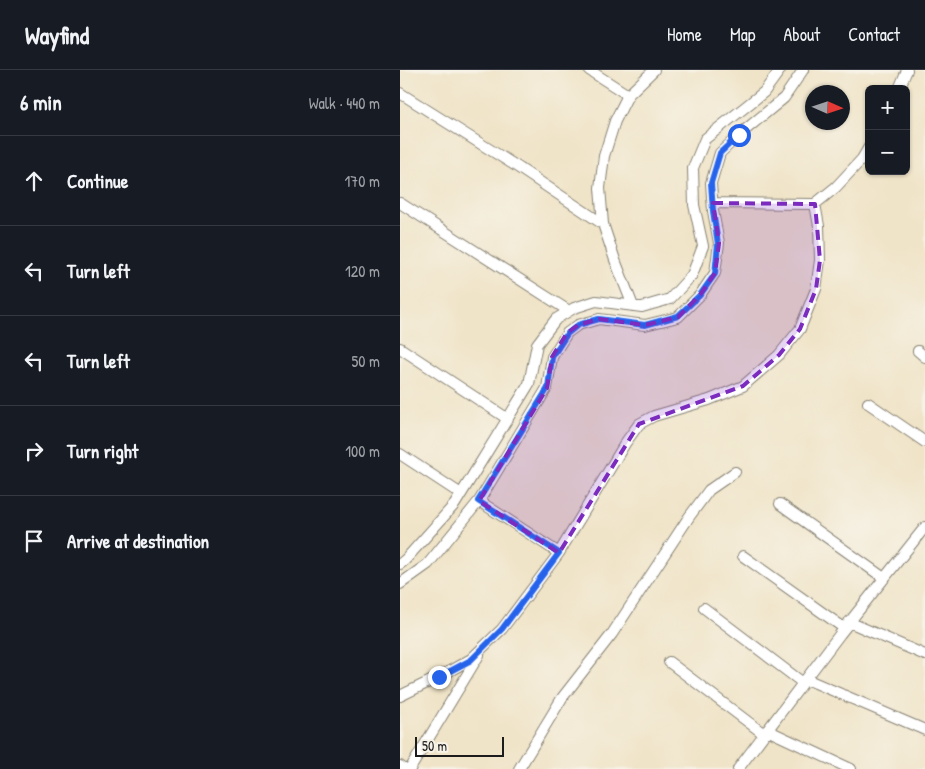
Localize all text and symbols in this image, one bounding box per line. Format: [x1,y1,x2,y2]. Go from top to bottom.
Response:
text: Wayfind [25,19,89,51]
text: Home [667,22,702,47]
text: Map [730,22,755,47]
text: About [783,22,820,47]
text: Contact [848,22,900,47]
north arrow [805,85,850,130]
map controls [865,85,910,175]
button: + [865,85,910,130]
text: 6 min [20,88,62,117]
text: Walk · 440 m [309,92,380,114]
route start [728,124,751,147]
button: − [865,130,910,175]
icon: ahead [20,167,48,195]
text: Continue [67,168,128,194]
text: 170 m [345,170,380,192]
icon: left [20,257,48,285]
text: Turn left [67,258,130,284]
text: 120 m [345,260,380,282]
icon: left [20,347,48,375]
text: Turn left [67,348,130,374]
text: 50 m [352,350,380,372]
icon: right [20,437,48,465]
text: Turn right [67,438,138,464]
text: 100 m [345,440,380,462]
icon: arrive [20,527,48,555]
text: Arrive at destination [67,528,209,554]
route end [428,666,451,689]
scale bar [415,734,504,757]
text: 50 m [422,736,447,755]

